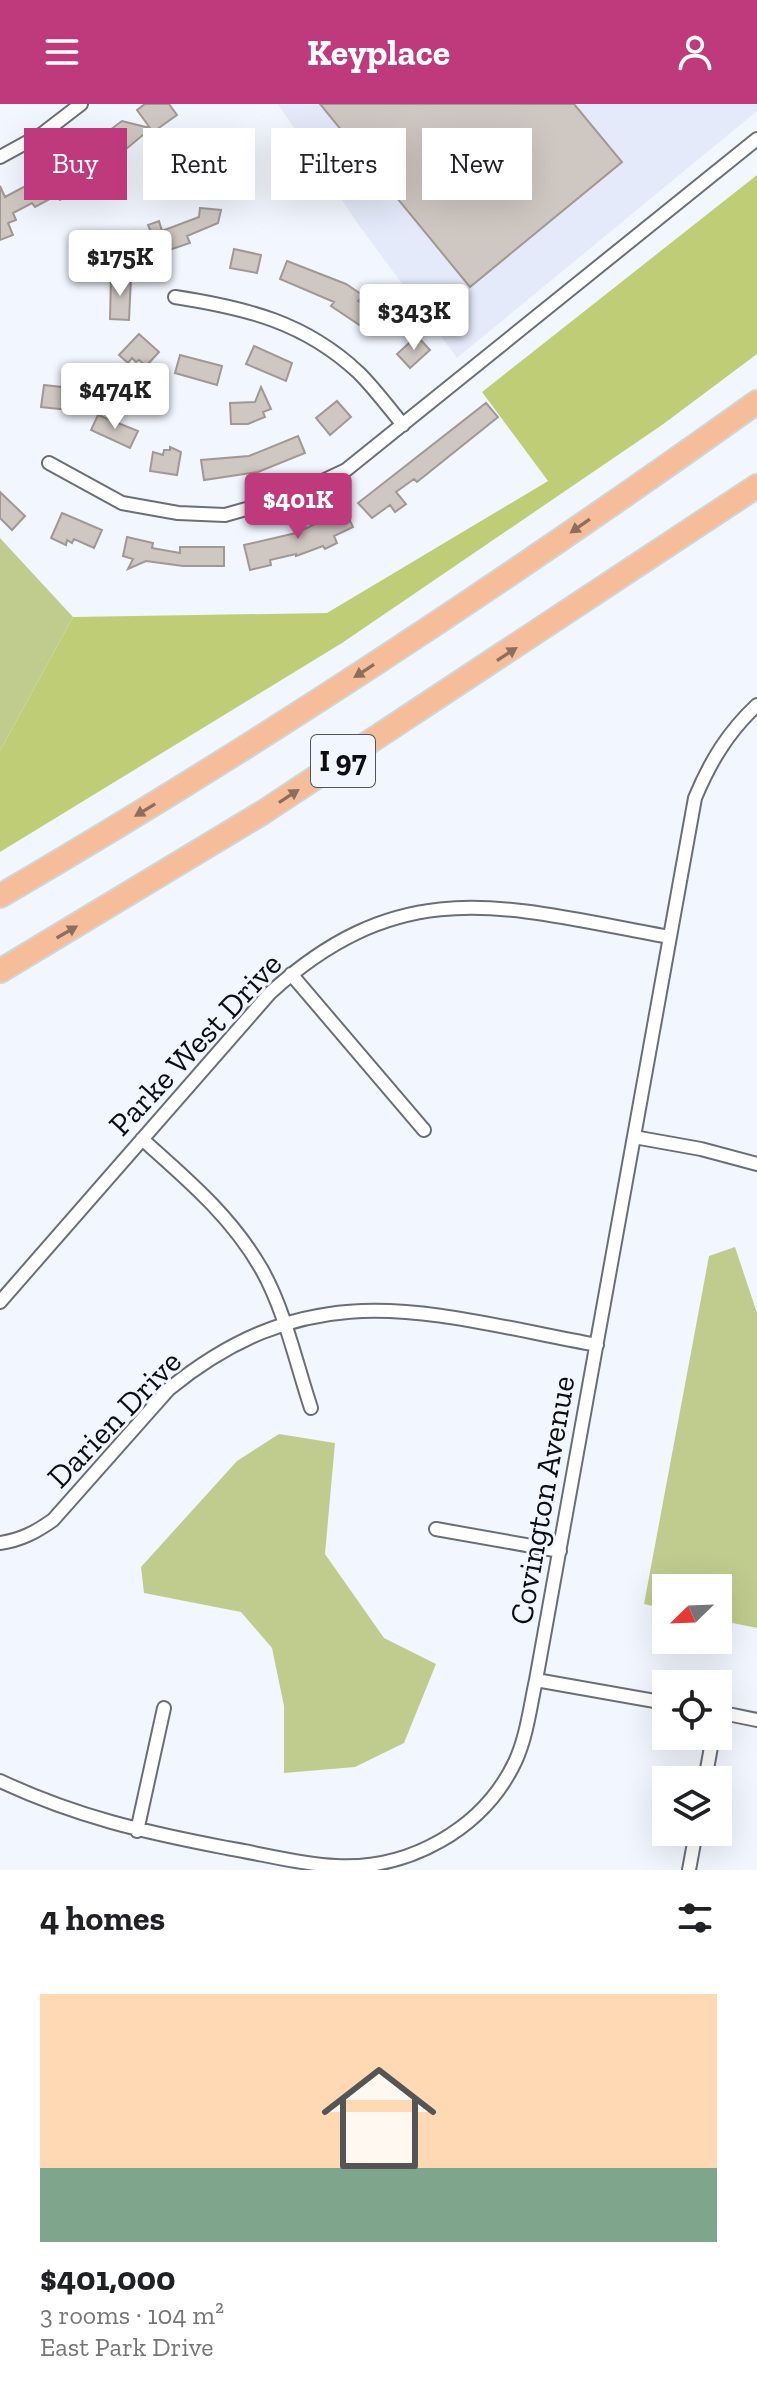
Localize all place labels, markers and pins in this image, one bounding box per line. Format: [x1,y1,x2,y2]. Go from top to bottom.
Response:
pin: $175K [64,230,176,298]
pin: $343K [358,284,470,352]
pin: $474K [59,363,171,431]
pin: $401K [242,473,354,541]

